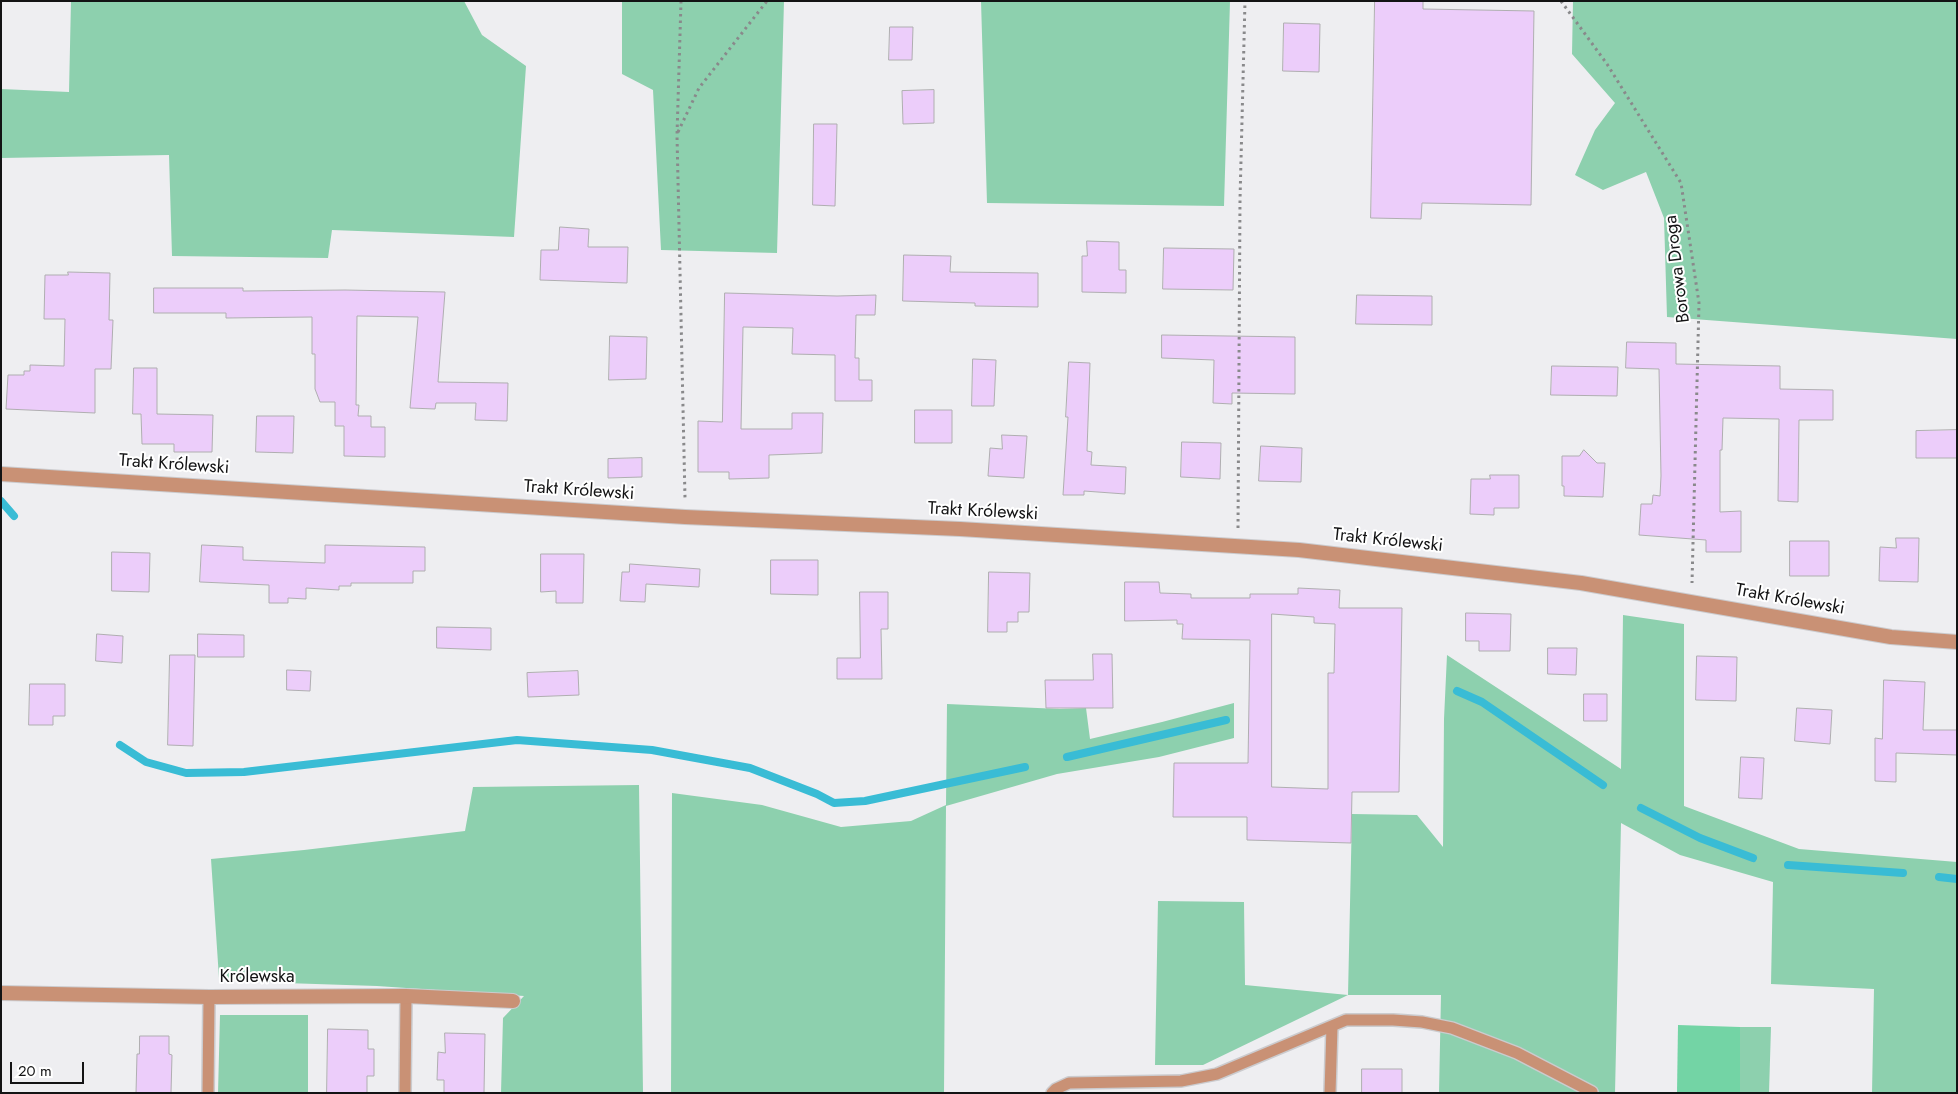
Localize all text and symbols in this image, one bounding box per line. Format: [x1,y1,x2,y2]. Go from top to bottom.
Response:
street label: Borowa Droga [1661,214,1695,324]
street label: Trakt Królewski [118,450,230,480]
street label: Trakt Królewski [523,476,635,506]
street label: Trakt Królewski [927,498,1039,526]
street label: Trakt Królewski [1332,524,1444,558]
street label: Trakt Królewski [1734,580,1846,620]
street label: Królewska [219,967,295,989]
scale bar [12,1052,86,1084]
text: 20 m [18,1060,52,1082]

